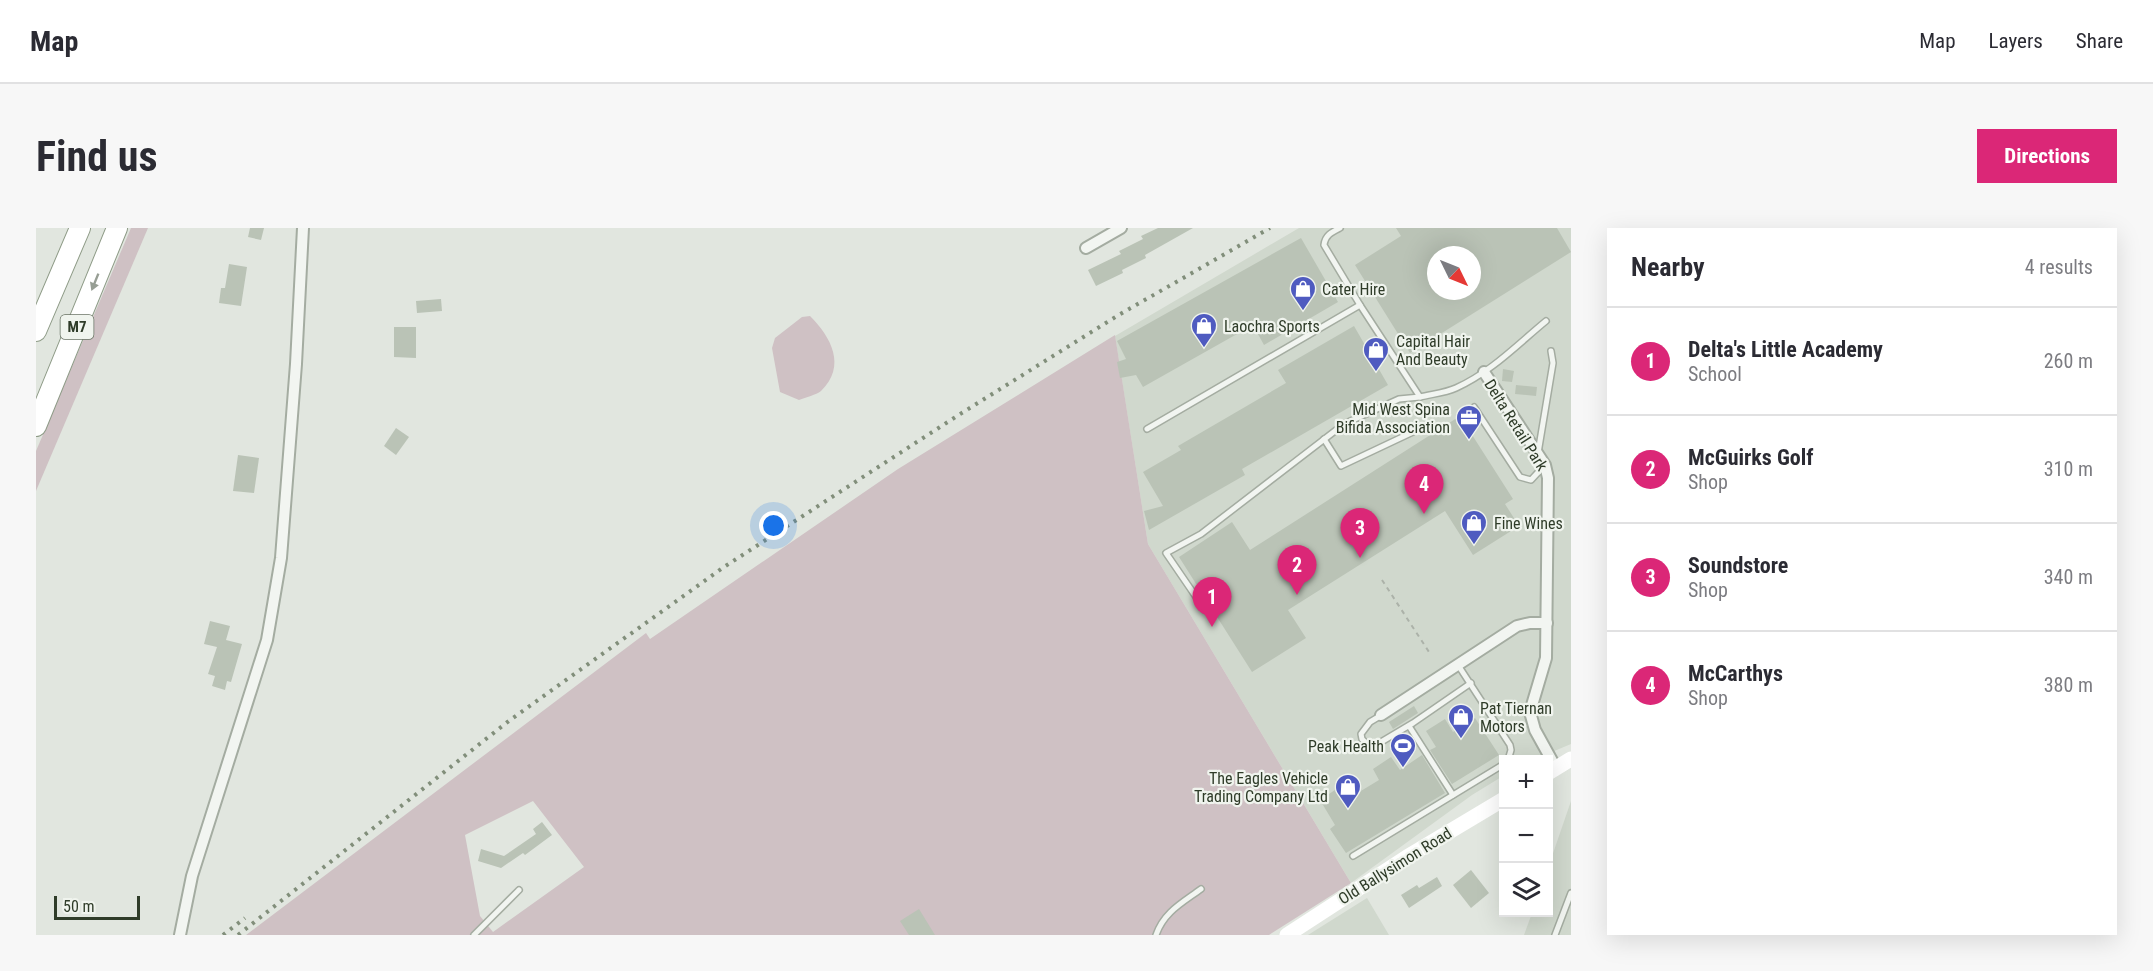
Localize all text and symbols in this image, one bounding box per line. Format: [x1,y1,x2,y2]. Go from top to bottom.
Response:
text: Map [30,25,78,58]
text: Map [1919,29,1956,53]
text: Layers [1989,29,2043,53]
text: Share [2076,29,2123,53]
button: Directions [1977,129,2117,183]
text: Find us [36,132,157,181]
north arrow [1427,246,1481,300]
text: Nearby [1631,252,1705,282]
text: 4 results [2025,255,2093,279]
one-way arrow [90,273,99,291]
shop icon: Cater Hire [1288,274,1318,312]
place label: Cater Hire [1322,280,1385,299]
shop icon: Laochra Sports [1189,311,1219,349]
road number: M7 [60,315,93,339]
place label: Laochra Sports [1224,317,1320,336]
place label: Capital Hair And Beauty [1396,332,1470,369]
shop icon: Capital Hair And Beauty [1361,335,1391,373]
text: Delta's Little Academy [1688,337,1883,362]
text: 1 [1645,349,1656,373]
text: 260 m [2044,349,2093,373]
text: School [1688,362,1742,386]
street label: Delta Retail Park [1480,376,1552,475]
place label: Mid West Spina Bifida Association [1336,400,1450,437]
office icon: Mid West Spina Bifida Association [1454,403,1484,441]
text: McGuirks Golf [1688,445,1813,470]
text: 2 [1645,457,1656,481]
text: 310 m [2044,457,2093,481]
pin: 4 [1404,464,1444,514]
text: Shop [1688,470,1728,494]
pin: 3 [1340,508,1380,558]
shop icon: Fine Wines [1459,508,1489,546]
your location [759,511,788,540]
place label: Fine Wines [1494,514,1563,533]
pin: 2 [1278,546,1316,595]
text: Soundstore [1688,553,1788,578]
text: 3 [1645,565,1656,589]
text: 340 m [2044,565,2093,589]
pin: 1 [1192,578,1232,627]
text: Shop [1688,578,1728,602]
text: McCarthys [1688,661,1783,686]
text: 4 [1645,673,1656,697]
text: 380 m [2044,673,2093,697]
text: Shop [1688,686,1728,710]
place label: Pat Tiernan Motors [1480,699,1552,736]
shop icon: Pat Tiernan Motors [1446,702,1476,740]
sports icon: Peak Health [1388,731,1418,769]
place label: Peak Health [1308,737,1384,756]
map controls [1499,755,1553,917]
button: + [1499,755,1553,809]
place label: The Eagles Vehicle Trading Company Ltd [1194,769,1328,806]
shop icon: The Eagles Vehicle Trading Company Ltd [1333,772,1363,810]
button: − [1499,809,1553,863]
street label: Old Ballysimon Road [1335,824,1455,908]
button: layers [1499,863,1553,917]
scale bar [54,893,140,920]
text: 50 m [63,897,95,916]

